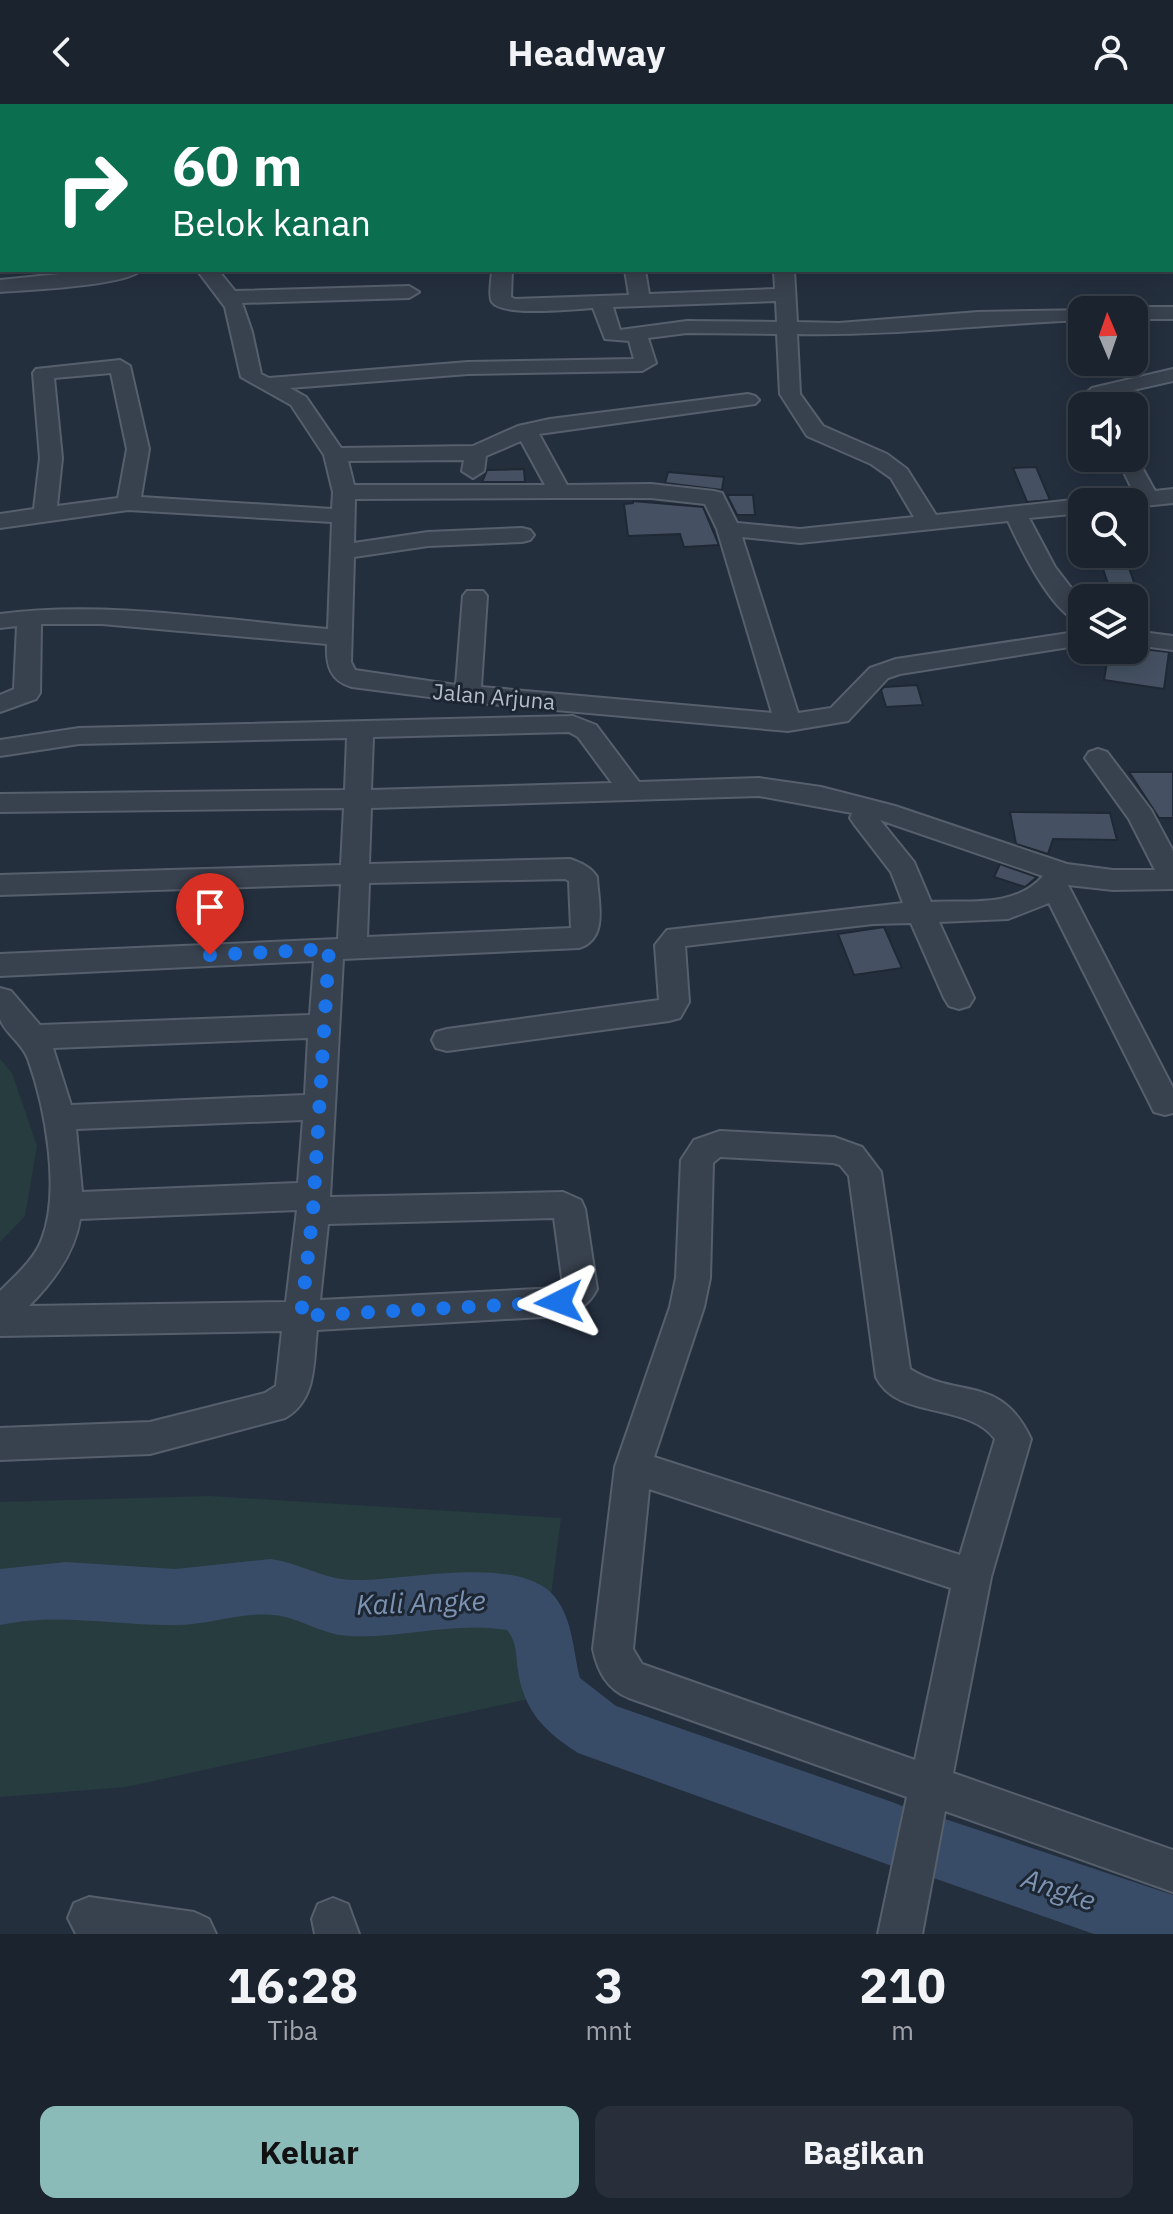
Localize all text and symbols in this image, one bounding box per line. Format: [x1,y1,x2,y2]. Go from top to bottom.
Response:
text: Headway [508,29,665,76]
icon: back [40,30,84,74]
icon: person [1089,30,1133,74]
text: 60 m [172,129,302,201]
icon: right [40,136,144,240]
text: Belok kanan [172,199,371,246]
north arrow [1068,296,1148,376]
map controls [1068,296,1148,664]
button: sound [1068,392,1148,472]
button: search [1068,488,1148,568]
button: layers [1068,584,1148,664]
street label: Jalan Arjuna [432,676,557,716]
pin [176,873,244,955]
icon: arrive [188,885,232,929]
position arrow [517,1260,601,1344]
water label: Kali Angke [356,1581,486,1623]
water label: Angke [1016,1859,1101,1919]
text: 16:28 [227,1954,358,2016]
text: 3 [594,1954,623,2016]
text: 210 [859,1954,946,2016]
text: Tiba [268,2013,318,2047]
text: mnt [586,2013,632,2047]
text: m [891,2013,914,2047]
button: Keluar [40,2106,579,2198]
button: Bagikan [595,2106,1133,2198]

